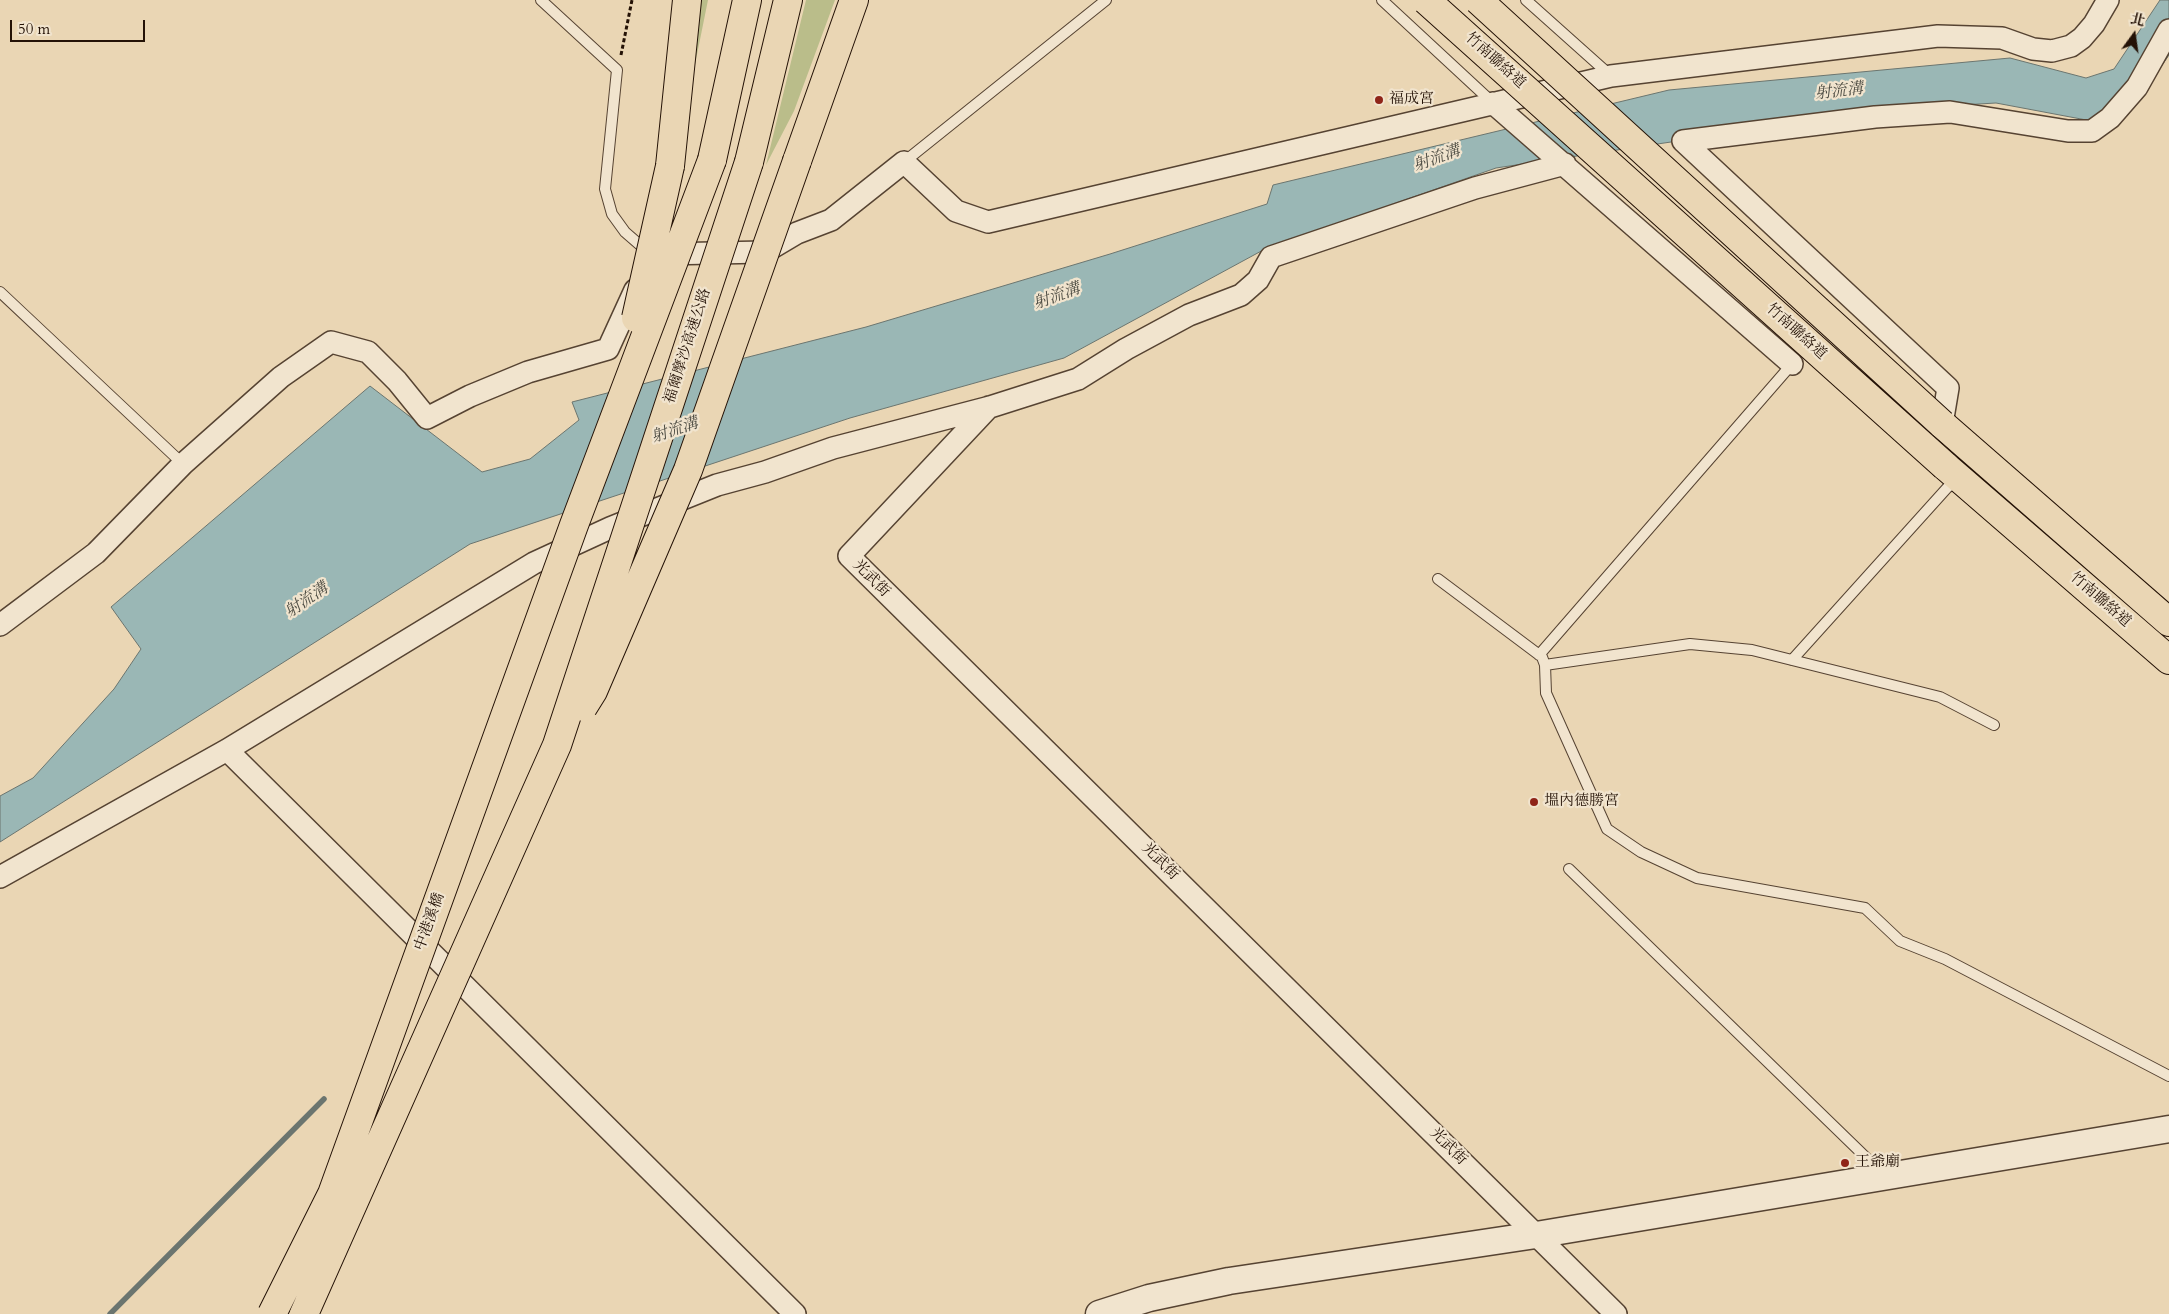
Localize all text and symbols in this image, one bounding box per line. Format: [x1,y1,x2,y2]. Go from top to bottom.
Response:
text: 北 [2129,9,2147,31]
scale bar [12,10,148,42]
north arrow [2109,10,2159,60]
text: 50 m [18,19,50,39]
street label: 竹南聯絡道 [1461,29,1529,93]
water label: 射流溝 [1814,80,1864,104]
place label: 福成宮 [1389,91,1434,109]
marker: 福成宮 [1373,94,1385,106]
water label: 射流溝 [1411,142,1463,176]
water label: 射流溝 [1031,280,1083,314]
street label: 福爾摩沙高速公路 [661,286,715,406]
street label: 竹南聯絡道 [1762,300,1830,364]
water label: 射流溝 [649,414,701,448]
street label: 光武街 [849,557,893,601]
street label: 竹南聯絡道 [2066,569,2134,631]
water label: 射流溝 [282,579,332,623]
place label: 塭內德勝宮 [1544,793,1619,811]
marker: 塭內德勝宮 [1528,796,1540,808]
street label: 光武街 [1138,840,1182,884]
street label: 中港溪橋 [411,891,449,953]
street label: 光武街 [1426,1125,1470,1169]
place label: 王爺廟 [1855,1154,1900,1172]
marker: 王爺廟 [1839,1157,1851,1169]

